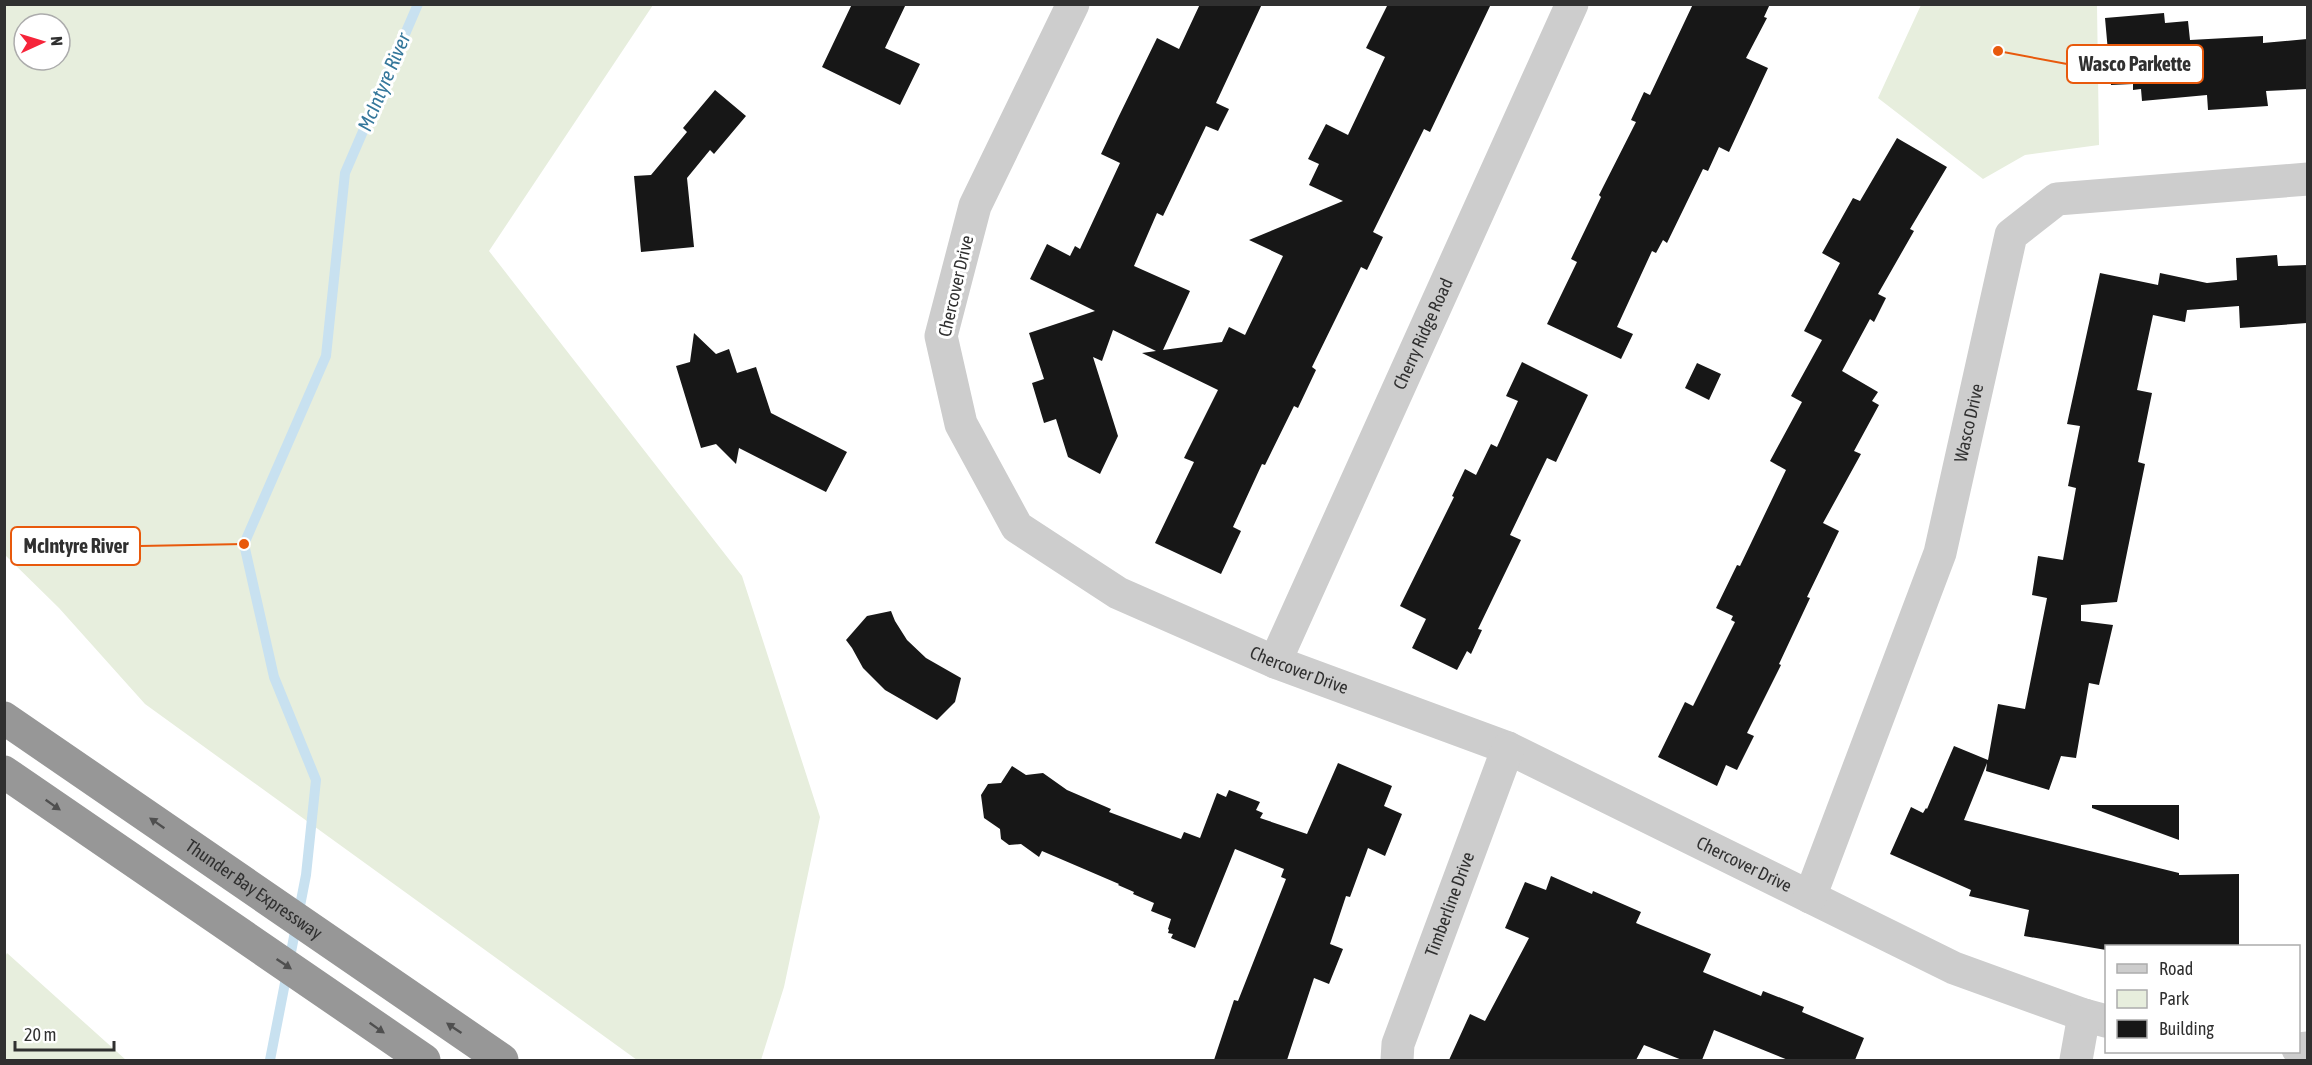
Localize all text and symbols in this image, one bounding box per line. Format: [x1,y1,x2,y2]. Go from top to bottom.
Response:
north arrow [12,12,72,72]
water label: McIntyre River [353,28,415,134]
text: N [48,36,66,46]
callout: Wasco Parkette [2067,45,2203,83]
text: Wasco Parkette [2078,52,2191,75]
street label: Chercover Drive [934,233,977,339]
street label: Cherry Ridge Road [1388,275,1457,393]
street label: Wasco Drive [1950,382,1987,464]
callout: McIntyre River [11,527,140,565]
text: McIntyre River [24,534,130,557]
street label: Chercover Drive [1247,641,1351,698]
one-way arrow [44,799,60,811]
one-way arrow [149,817,165,829]
street label: Chercover Drive [1693,832,1795,896]
street label: Thunder Bay Expressway [182,835,326,943]
street label: Timberline Drive [1420,849,1478,959]
legend [2105,945,2300,1053]
one-way arrow [275,958,291,970]
text: Road [2159,958,2193,979]
text: Park [2159,988,2189,1009]
scale bar [15,1014,114,1052]
text: Building [2159,1018,2214,1039]
one-way arrow [368,1022,384,1034]
one-way arrow [446,1023,462,1034]
text: 20 m [24,1024,56,1045]

